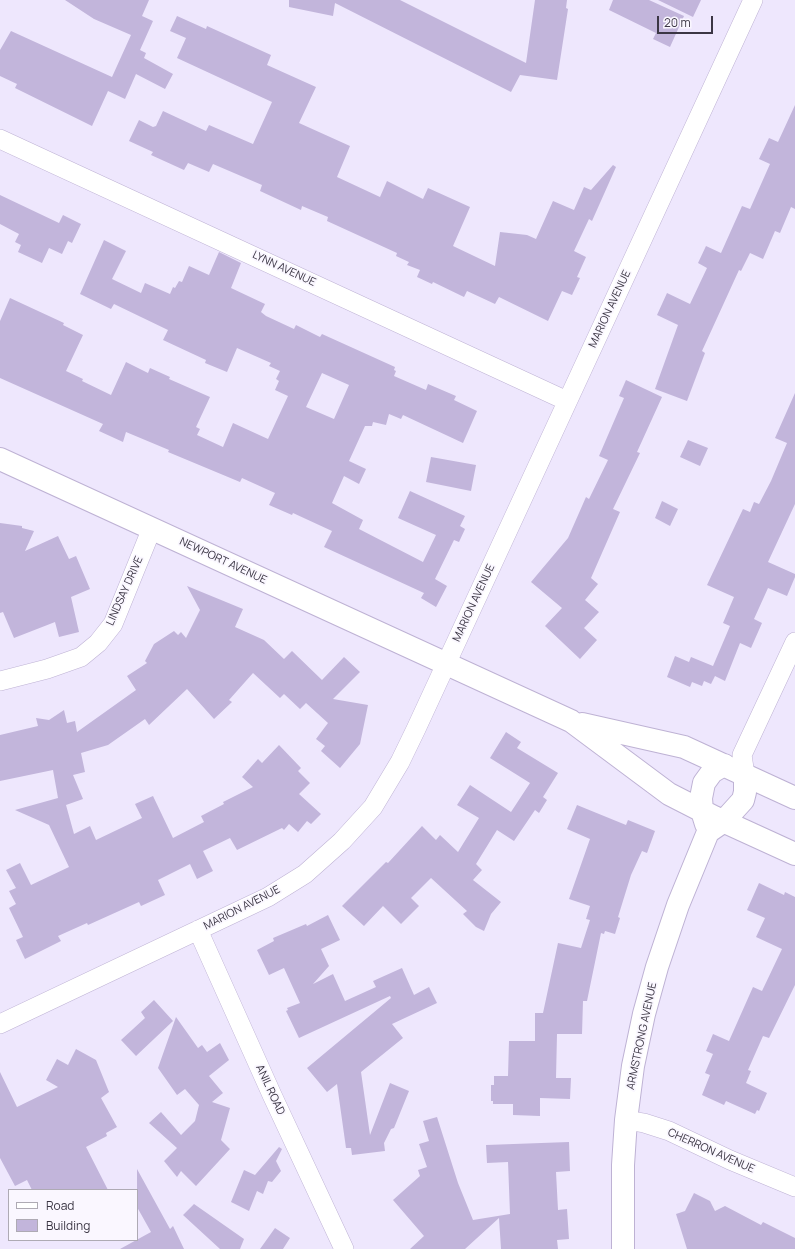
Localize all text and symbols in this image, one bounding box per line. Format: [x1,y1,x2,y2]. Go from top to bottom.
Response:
scale bar [659,8,715,34]
text: 20 m [664,14,691,31]
street label: LYNN AVENUE [250,249,318,289]
street label: MARION AVENUE [586,268,634,350]
street label: NEWPORT AVENUE [177,535,269,587]
street label: LINDSAY DRIVE [104,554,146,628]
street label: MARION AVENUE [450,562,498,644]
street label: MARION AVENUE [202,883,282,933]
street label: ARMSTRONG AVENUE [624,981,660,1091]
street label: ANIL ROAD [253,1063,287,1117]
street label: CHERRON AVENUE [665,1126,757,1176]
legend [8,1189,138,1241]
text: Road [46,1197,74,1214]
text: Building [46,1217,90,1234]

